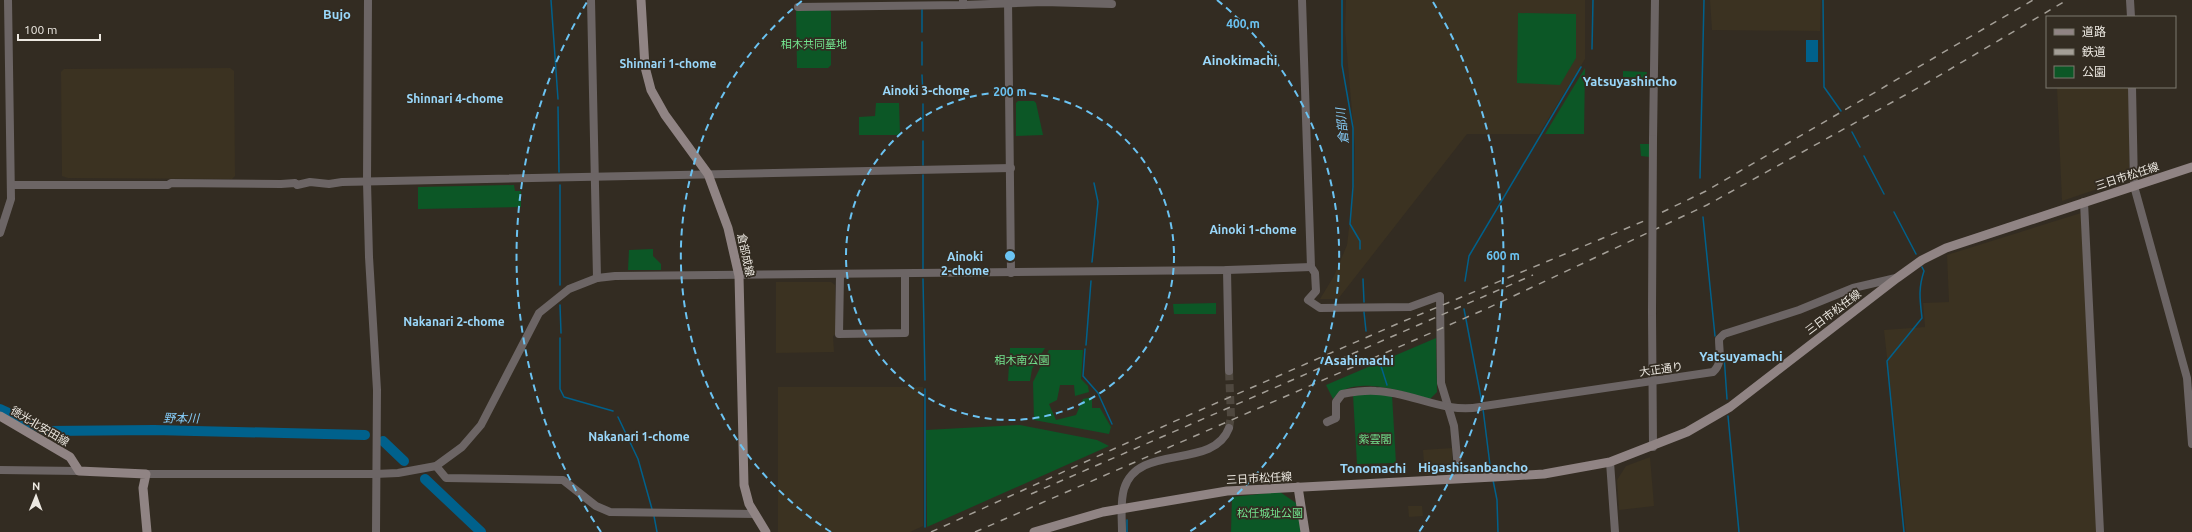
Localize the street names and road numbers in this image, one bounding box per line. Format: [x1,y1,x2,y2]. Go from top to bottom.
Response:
street label: 三日市松任線 [2094,160,2160,192]
street label: 倉部成線 [736,232,756,278]
street label: 三日市松任線 [1803,287,1863,337]
street label: 大正通り [1638,360,1684,378]
street label: 徳光北安田線 [9,404,71,448]
street label: 三日市松任線 [1226,470,1292,486]

